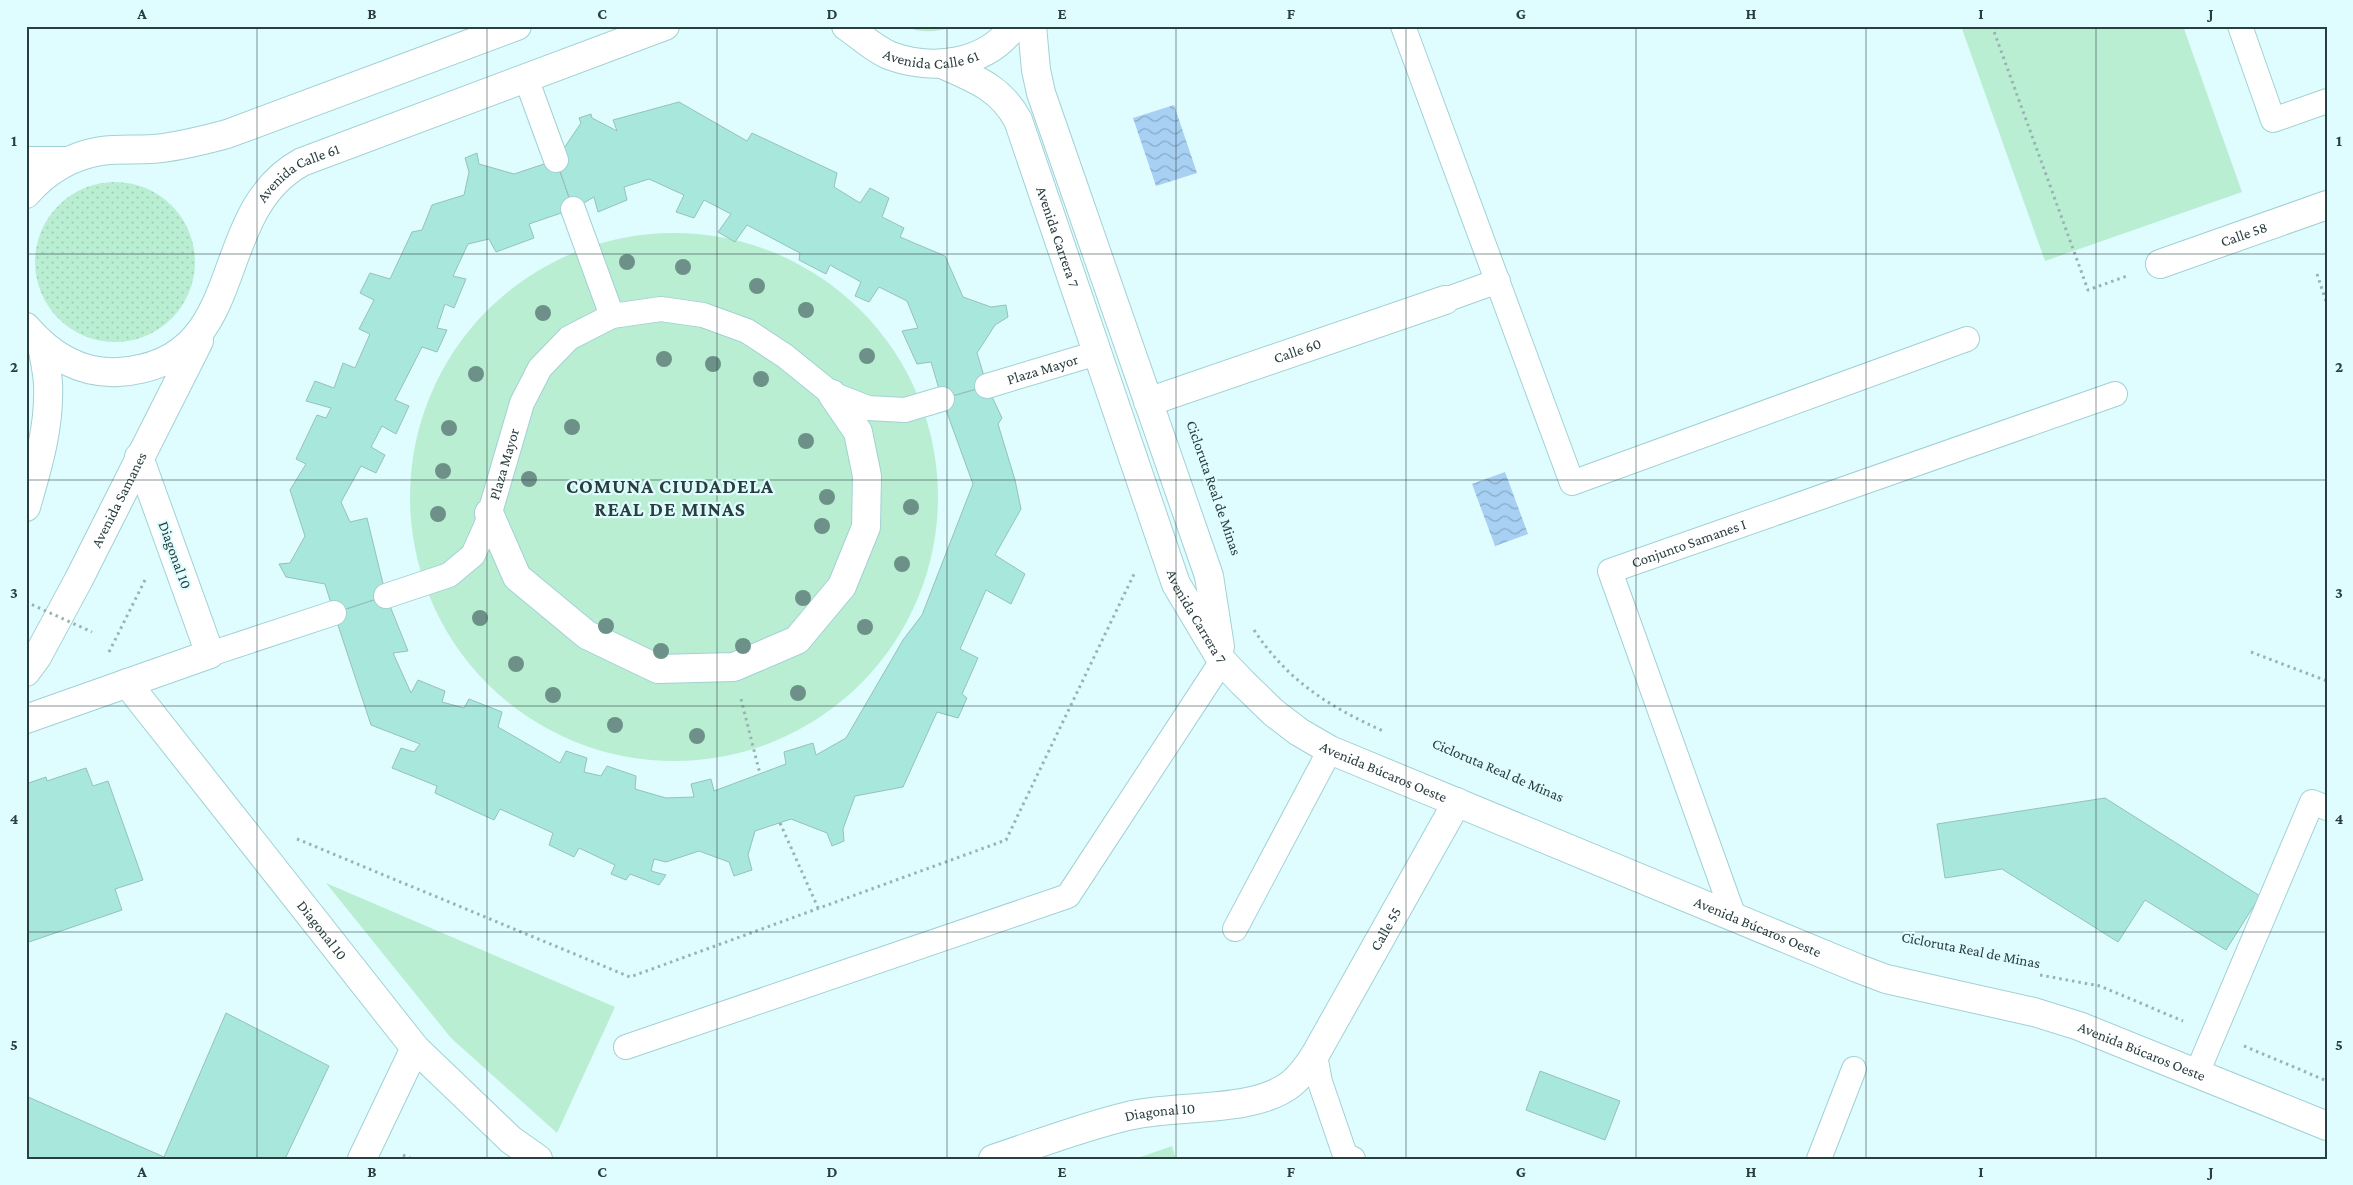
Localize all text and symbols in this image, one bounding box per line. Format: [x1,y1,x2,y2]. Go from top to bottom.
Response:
text: A [136,5,147,22]
text: B [367,5,377,22]
text: C [597,5,607,22]
text: D [826,5,838,22]
text: E [1057,5,1067,22]
text: F [1287,5,1296,22]
text: G [1516,5,1526,22]
text: H [1746,5,1757,22]
text: I [1978,5,1984,22]
text: J [2206,5,2214,22]
street label: Avenida Calle 61 [881,46,981,72]
text: 1 [11,132,17,149]
text: 1 [2336,132,2342,149]
street label: Avenida Calle 61 [254,141,342,205]
street label: Avenida Carrera 7 [1033,184,1082,290]
street label: Calle 58 [2219,219,2269,250]
street label: Calle 60 [1272,335,1323,366]
street label: Plaza Mayor [1005,351,1081,388]
text: 2 [10,358,18,375]
text: 2 [2335,358,2343,375]
street label: Cicloruta Real de Minas [1183,419,1245,557]
street label: Plaza Mayor [486,426,522,502]
street label: Avenida Samanes [88,449,150,550]
district label: COMUNA CIUDADELA REAL DE MINAS [566,475,774,520]
street label: Conjunto Samanes I [1629,516,1748,571]
street label: Diagonal 10 [154,519,195,591]
street label: Avenida Carrera 7 [1164,568,1230,666]
text: 3 [10,584,18,601]
text: 3 [2335,584,2343,601]
street label: Cicloruta Real de Minas [1430,735,1566,805]
street label: Avenida Búcaros Oeste [1317,738,1450,806]
text: 4 [10,810,19,827]
text: 4 [2335,810,2344,827]
street label: Avenida Búcaros Oeste [1692,894,1824,960]
street label: Diagonal 10 [294,898,350,963]
street label: Calle 55 [1367,904,1404,953]
street label: Cicloruta Real de Minas [1900,929,2042,971]
street label: Avenida Búcaros Oeste [2076,1018,2208,1084]
text: 5 [10,1036,18,1053]
text: 5 [2335,1036,2343,1053]
street label: Diagonal 10 [1123,1100,1196,1125]
text: A [136,1163,147,1180]
text: B [367,1163,377,1180]
text: C [597,1163,607,1180]
text: D [826,1163,838,1180]
text: E [1057,1163,1067,1180]
text: F [1287,1163,1296,1180]
text: G [1516,1163,1526,1180]
text: H [1746,1163,1757,1180]
text: I [1978,1163,1984,1180]
text: J [2206,1163,2214,1180]

